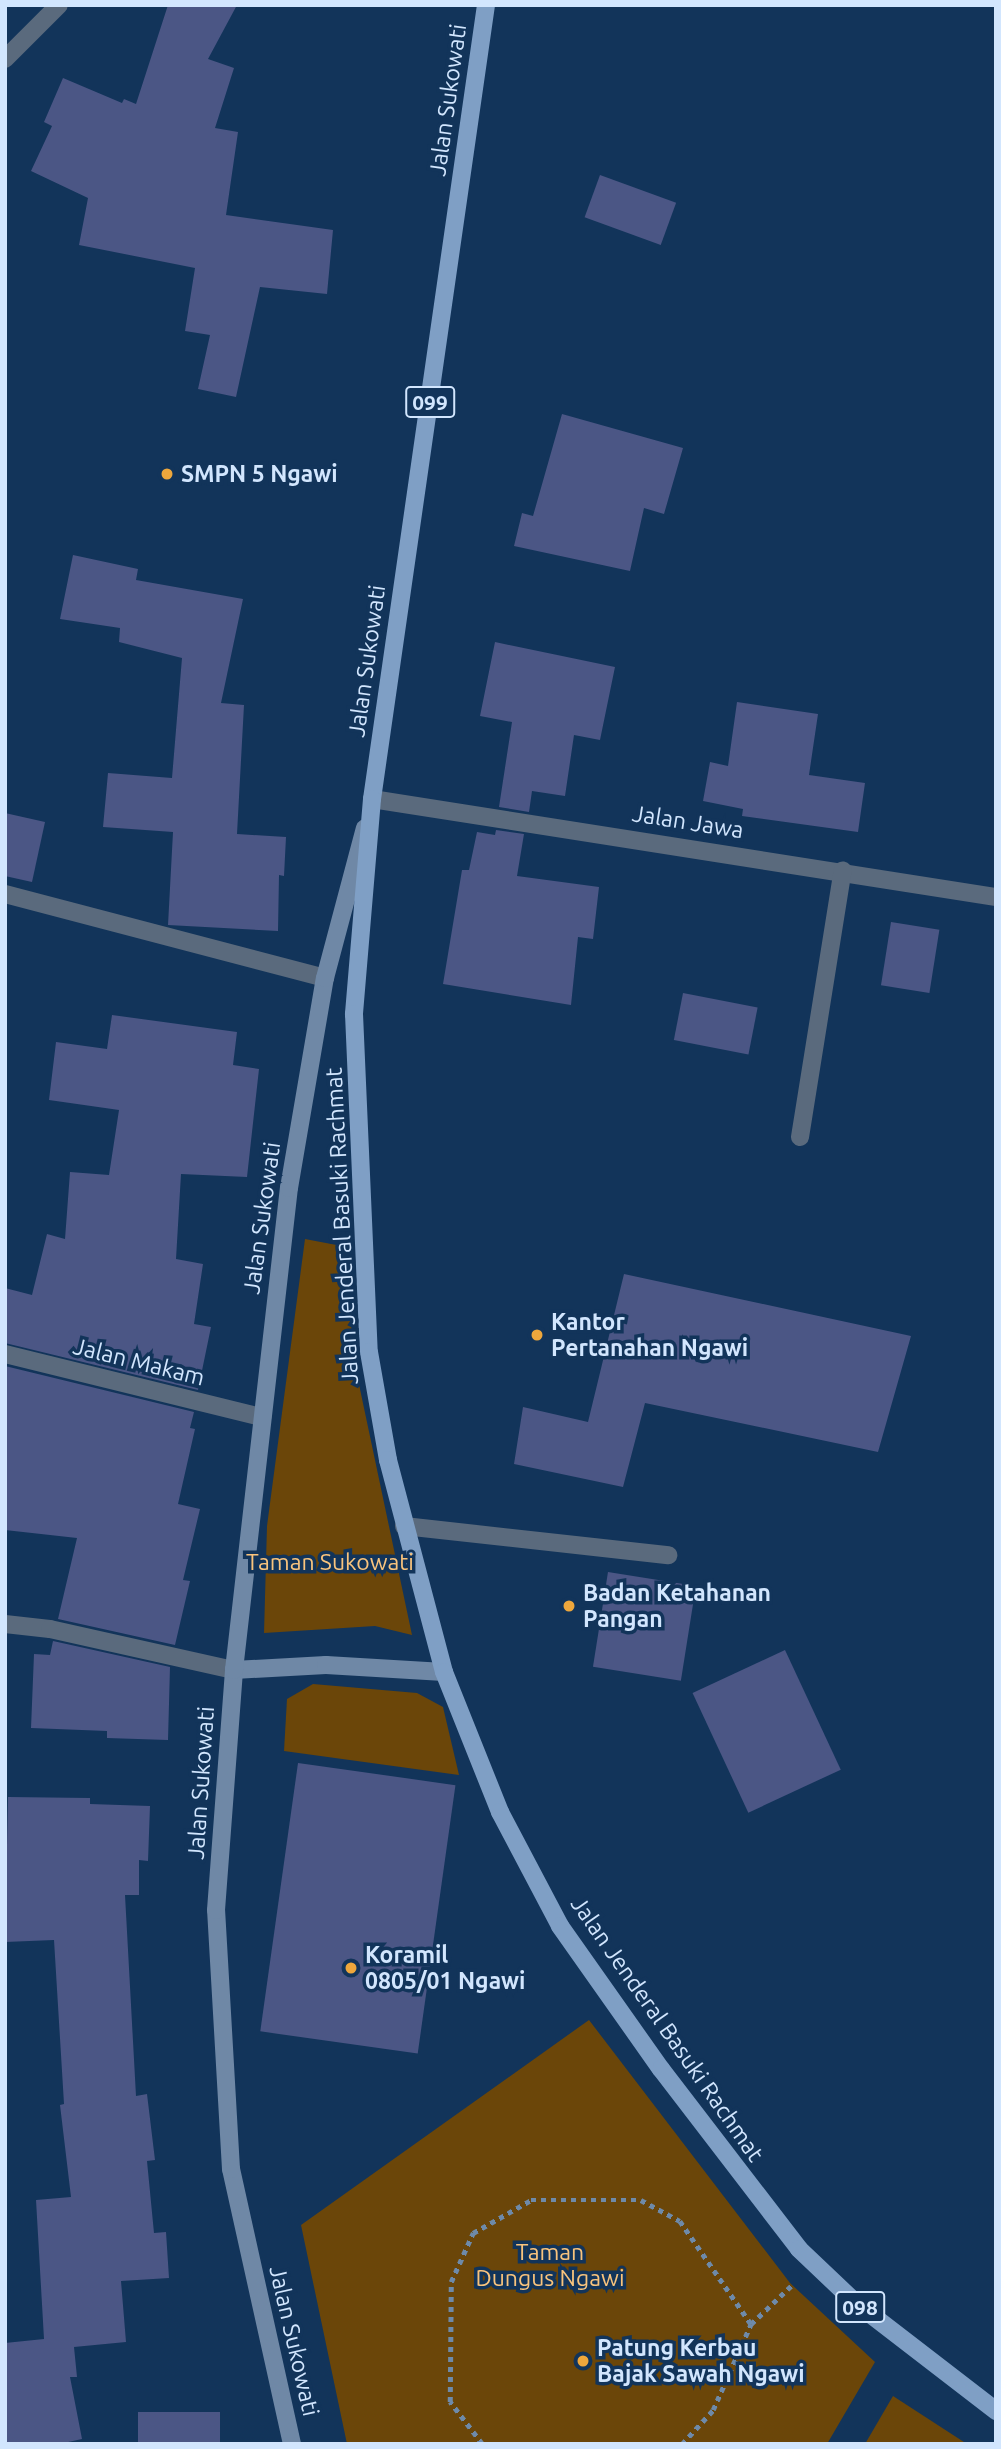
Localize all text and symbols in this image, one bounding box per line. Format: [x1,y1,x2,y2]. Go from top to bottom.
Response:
street label: Jalan Sukowati [424,22,472,178]
road number: 099 [404,384,456,420]
place label: SMPN 5 Ngawi [181,460,338,488]
marker: SMPN 5 Ngawi [159,466,175,482]
street label: Jalan Sukowati [343,583,391,739]
street label: Jalan Jawa [630,800,746,844]
street label: Jalan Jenderal Basuki Rachmat [320,1067,364,1385]
street label: Jalan Sukowati [238,1140,286,1296]
place label: Kantor Pertanahan Ngawi [551,1308,748,1362]
marker: Kantor Pertanahan Ngawi [529,1327,545,1343]
street label: Jalan Makam [70,1332,208,1392]
park label: Taman Sukowati [246,1548,414,1576]
place label: Badan Ketahanan Pangan [583,1579,771,1633]
marker: Badan Ketahanan Pangan [561,1598,577,1614]
street label: Jalan Sukowati [182,1705,220,1861]
street label: Jalan Jenderal Basuki Rachmat [565,1891,769,2167]
place label: Koramil 0805/01 Ngawi [365,1941,525,1995]
marker: Koramil 0805/01 Ngawi [343,1960,359,1976]
park label: Taman Dungus Ngawi [476,2238,624,2292]
street label: Jalan Sukowati [263,2263,325,2419]
road number: 098 [834,2290,886,2324]
place label: Patung Kerbau Bajak Sawah Ngawi [597,2334,805,2388]
marker: Patung Kerbau Bajak Sawah Ngawi [575,2353,591,2369]

